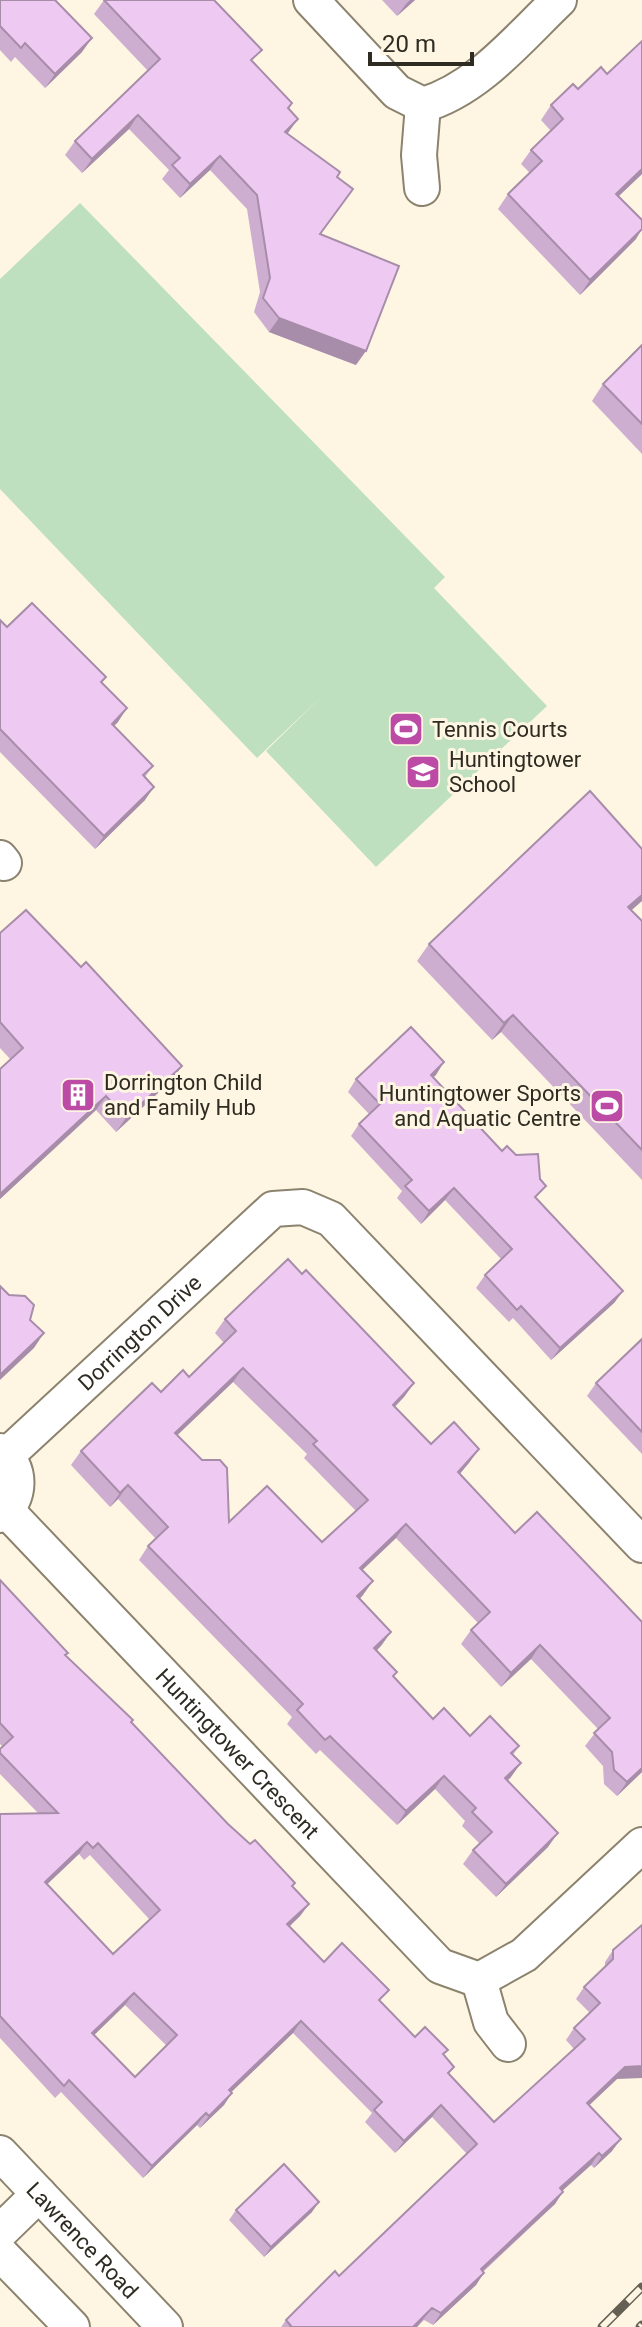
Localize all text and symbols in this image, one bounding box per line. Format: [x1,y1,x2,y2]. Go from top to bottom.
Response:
scale bar [370,16,472,66]
text: 20 m [382,30,436,58]
sports icon: Tennis Courts [387,710,425,748]
place label: Tennis Courts [432,717,568,742]
place label: Huntingtower School [449,747,582,797]
school or university icon: Huntingtower School [404,753,442,791]
place label: Dorrington Child and Family Hub [104,1070,262,1120]
building icon: Dorrington Child and Family Hub [59,1076,97,1114]
place label: Huntingtower Sports and Aquatic Centre [379,1081,581,1131]
sports icon: Huntingtower Sports and Aquatic Centre [588,1087,626,1125]
street label: Dorrington Drive [73,1270,207,1396]
street label: Huntingtower Crescent [151,1664,324,1844]
street label: Lawrence Road [21,2177,143,2304]

